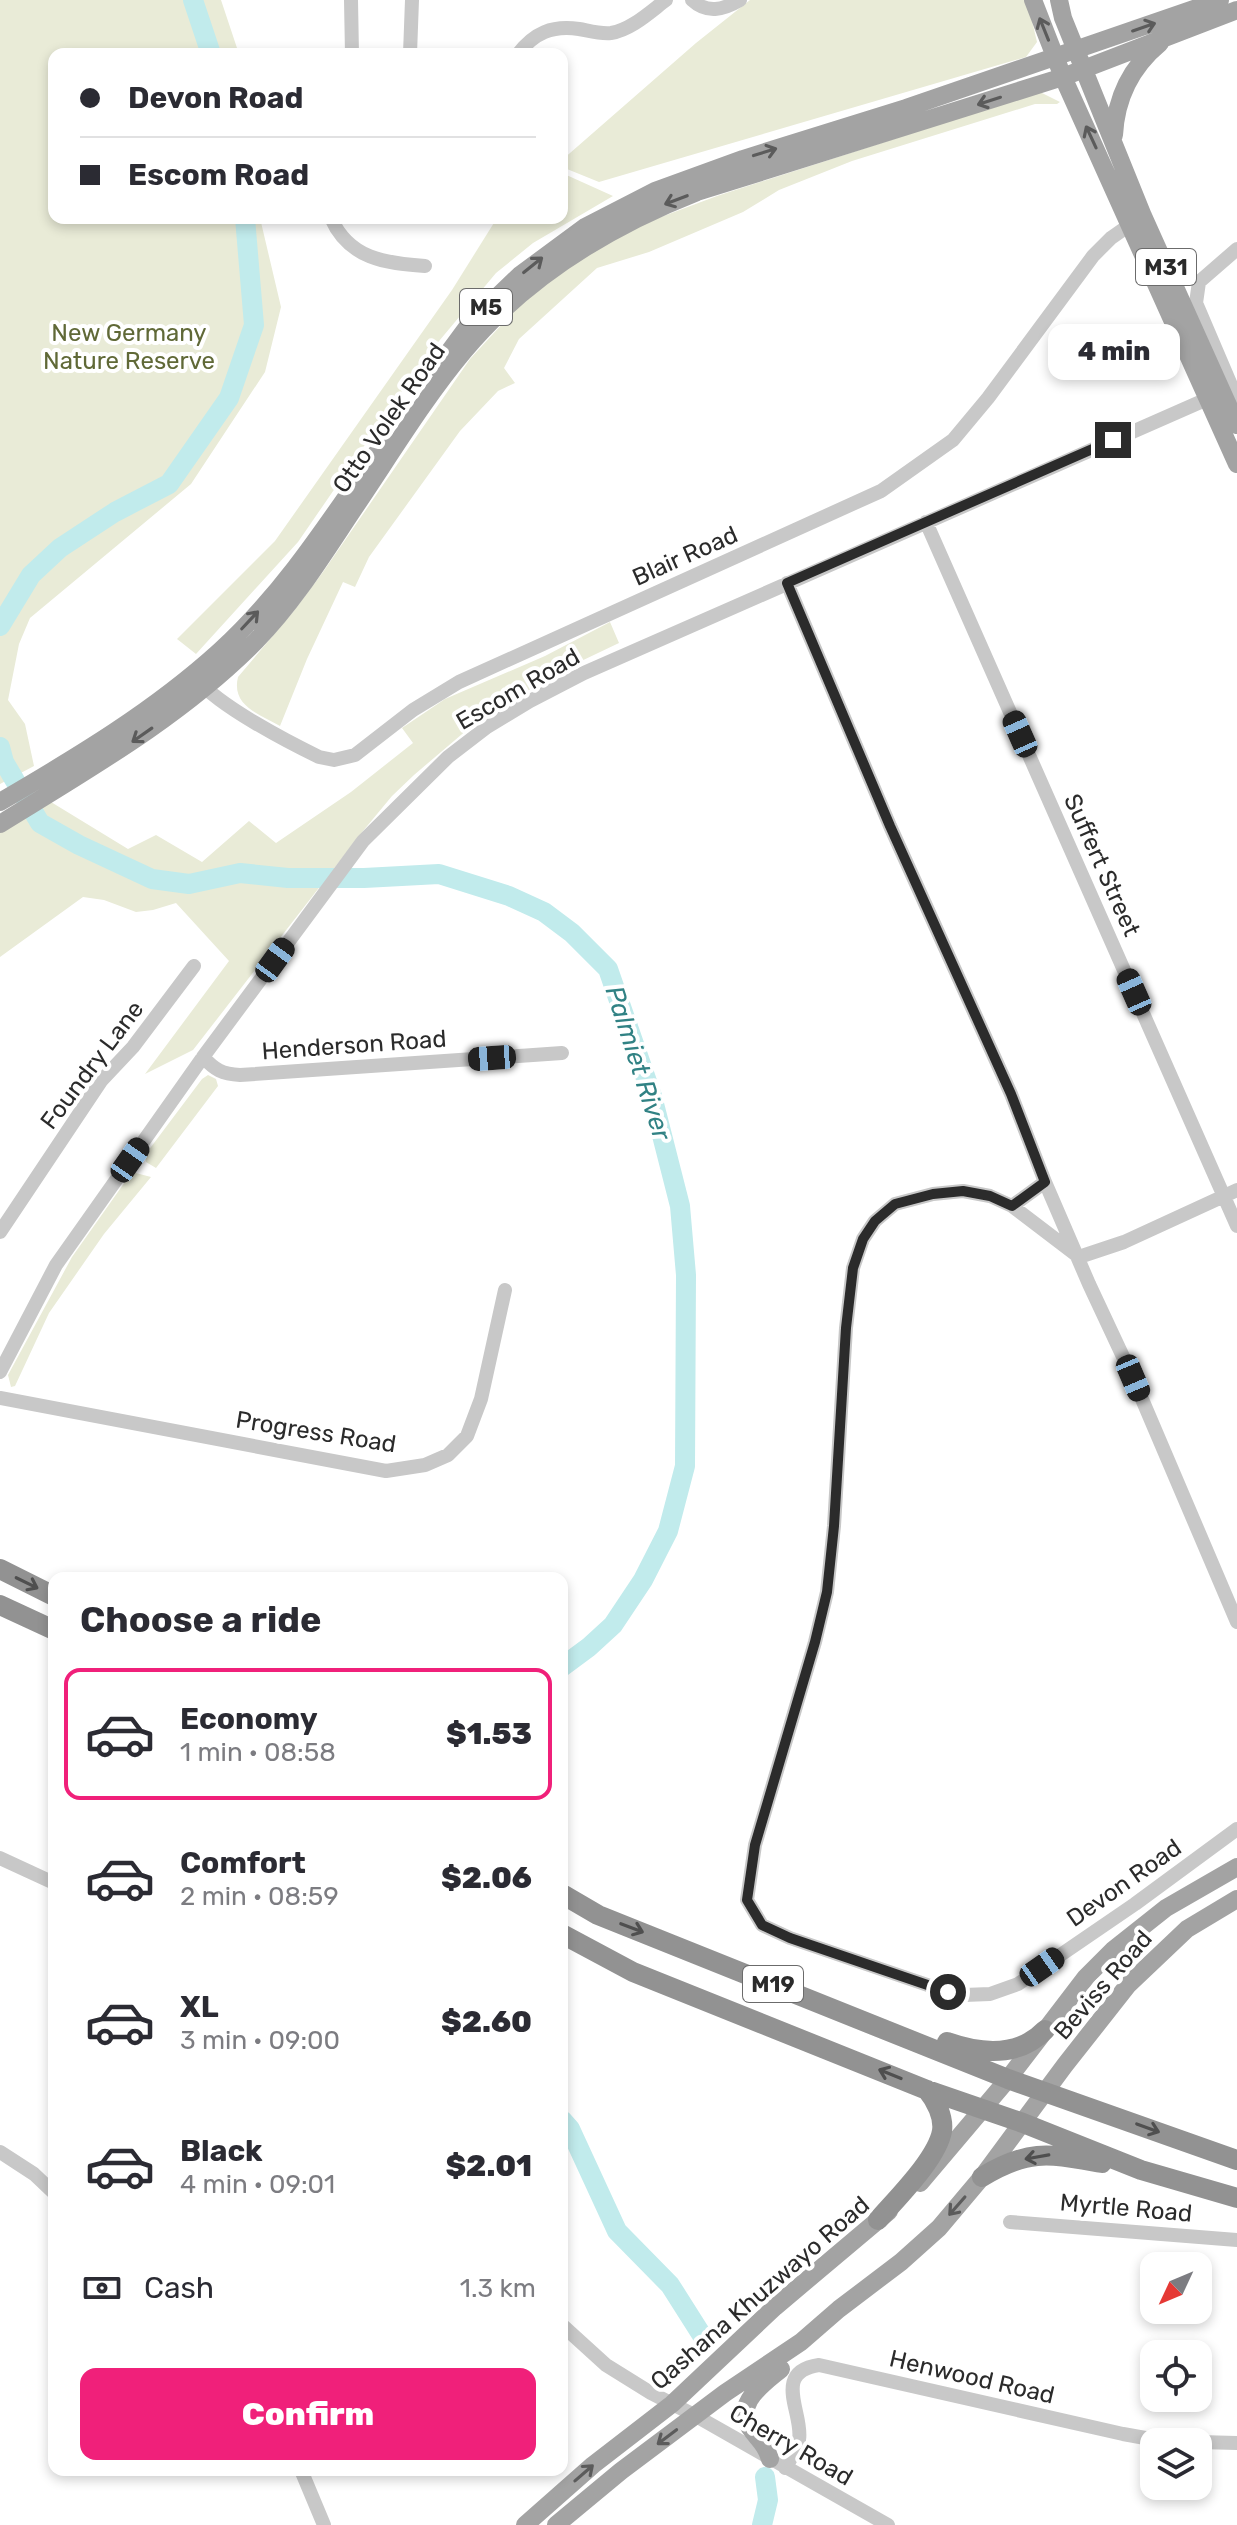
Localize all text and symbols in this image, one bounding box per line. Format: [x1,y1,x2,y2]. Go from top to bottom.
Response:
one-way arrow [1036,17,1050,42]
one-way arrow [1132,18,1157,33]
text: Devon Road [128,80,303,116]
one-way arrow [977,94,1003,109]
one-way arrow [1082,125,1097,149]
one-way arrow [752,144,778,159]
text: Escom Road [128,157,309,193]
one-way arrow [664,194,689,208]
road number: M31 [1136,249,1196,285]
one-way arrow [522,256,543,274]
road number: M5 [460,289,512,325]
park label: New Germany Nature Reserve [43,319,215,375]
callout: 4 min [1047,324,1179,380]
text: 4 min [1078,336,1150,367]
street label: Otto Volek Road [327,338,451,498]
route end [1095,422,1131,458]
street label: Blair Road [628,520,742,592]
one-way arrow [240,610,259,630]
street label: Escom Road [451,642,585,736]
car [999,707,1041,761]
one-way arrow [131,726,153,743]
street label: Suffert Street [1058,789,1146,941]
car [251,934,299,986]
car [1113,965,1155,1019]
water label: Palmiet River [598,982,678,1145]
street label: Foundry Lane [35,995,149,1135]
street label: Henderson Road [261,1025,447,1065]
car [467,1044,517,1072]
car [106,1133,154,1187]
car [1113,1351,1153,1405]
street label: Progress Road [234,1406,398,1458]
one-way arrow [14,1576,38,1591]
text: Choose a ride [80,1598,321,1641]
icon: car [84,1698,156,1770]
text: Economy [180,1701,318,1737]
text: $1.53 [446,1716,532,1752]
text: 1 min · 08:58 [180,1737,336,1768]
street label: Devon Road [1061,1833,1187,1933]
icon: car [84,1842,156,1914]
text: Comfort [180,1845,306,1881]
text: $2.06 [441,1860,532,1896]
text: 2 min · 08:59 [180,1881,339,1912]
one-way arrow [619,1922,644,1936]
street label: Beviss Road [1048,1925,1158,2045]
car [1015,1943,1069,1991]
road number: M19 [743,1966,803,2002]
route start [930,1974,966,2010]
icon: car [84,1986,156,2058]
text: XL [180,1989,219,2025]
text: $2.60 [441,2004,532,2040]
text: 3 min · 09:00 [180,2025,340,2056]
one-way arrow [878,2066,903,2080]
one-way arrow [1136,2122,1160,2136]
icon: car [84,2130,156,2202]
text: Black [180,2133,263,2169]
text: $2.01 [445,2148,532,2184]
one-way arrow [1025,2150,1050,2165]
text: 4 min · 09:01 [180,2169,335,2200]
street label: Myrtle Road [1059,2188,1193,2228]
street label: Qashana Khuzwayo Road [645,2191,875,2395]
one-way arrow [949,2195,967,2216]
north arrow [1140,2252,1212,2324]
map controls [1140,2252,1212,2500]
icon: cash [80,2266,124,2310]
text: Cash [144,2270,214,2306]
text: 1.3 km [460,2273,536,2304]
button: locate [1140,2340,1212,2412]
street label: Henwood Road [887,2344,1057,2410]
button: Confirm [80,2368,536,2460]
street label: Cherry Road [724,2398,858,2492]
button: layers [1140,2428,1212,2500]
one-way arrow [657,2429,679,2445]
one-way arrow [573,2465,593,2483]

